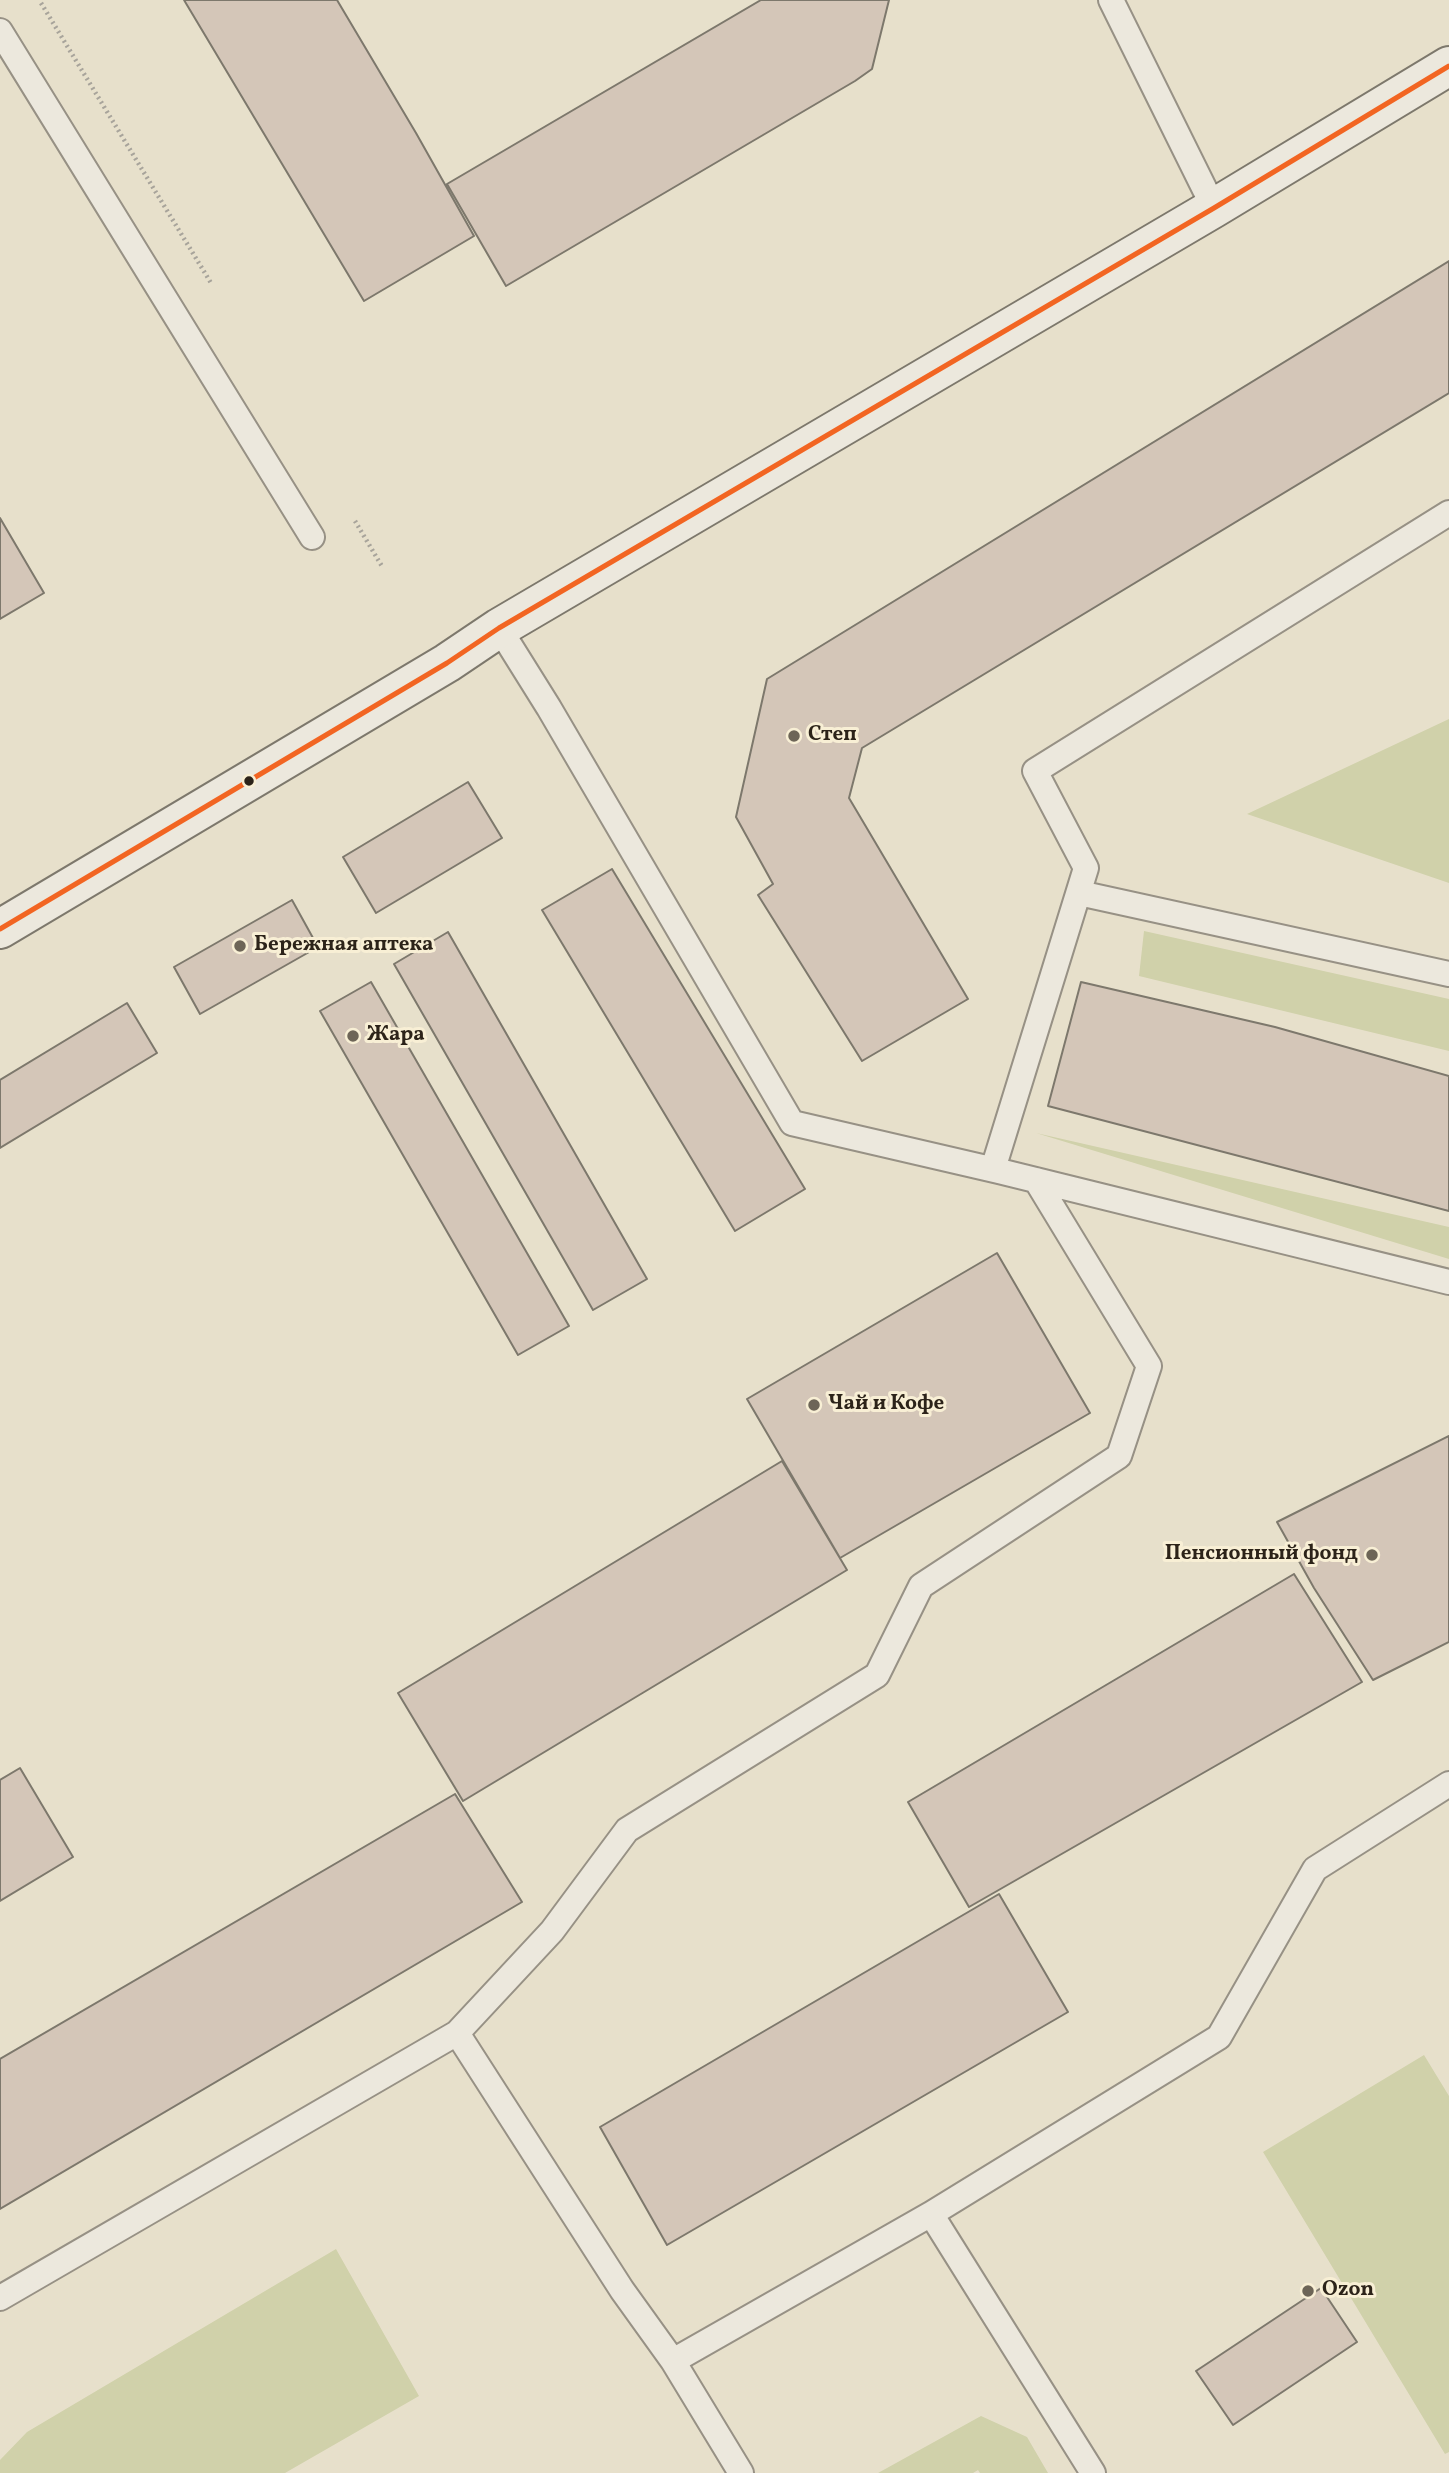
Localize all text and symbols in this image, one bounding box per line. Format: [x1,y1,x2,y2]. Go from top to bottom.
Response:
place label: Степ [808,723,857,749]
marker: Степ [786,728,802,744]
unlabelled marker [242,774,256,788]
place label: Бережная аптека [254,933,434,959]
marker: Бережная аптека [232,938,248,954]
place label: Жара [367,1023,425,1049]
marker: Жара [345,1028,361,1044]
place label: Чай и Кофе [828,1392,944,1418]
marker: Чай и Кофе [806,1397,822,1413]
place label: Пенсионный фонд [1165,1542,1358,1568]
marker: Пенсионный фонд [1364,1547,1380,1563]
place label: Ozon [1322,2278,1374,2304]
marker: Ozon [1300,2283,1316,2299]

